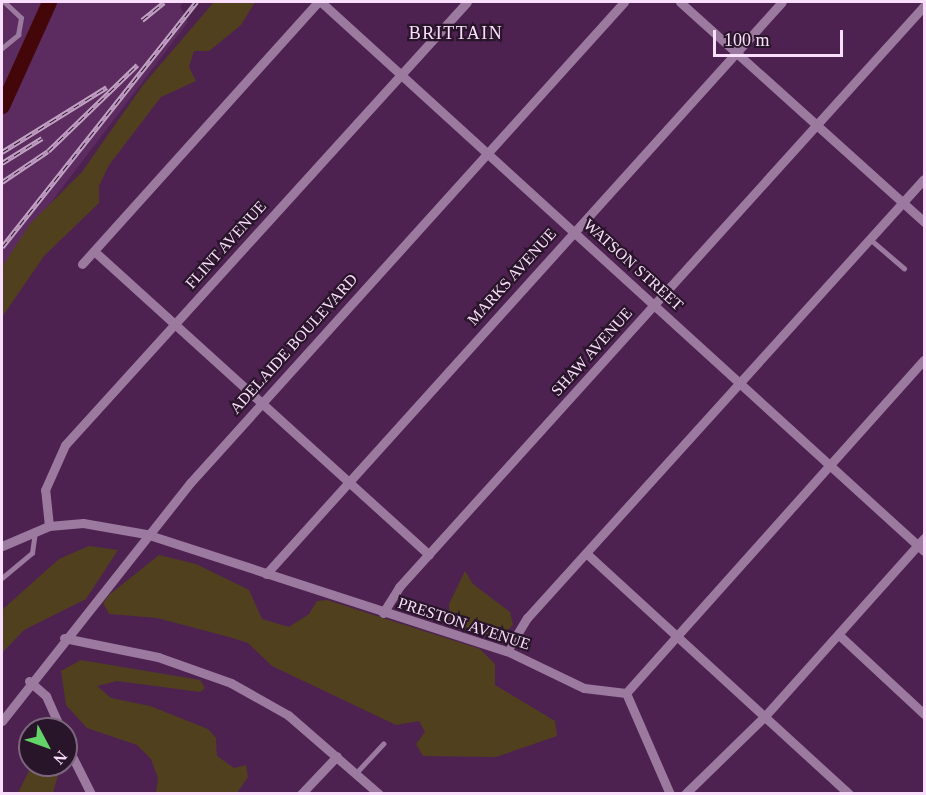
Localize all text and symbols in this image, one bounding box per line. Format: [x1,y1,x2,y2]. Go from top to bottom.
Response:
scale bar [716,18,846,56]
district label: BRITTAIN [409,22,503,44]
text: 100 m [724,30,770,50]
street label: FLINT AVENUE [181,197,271,293]
street label: WATSON STREET [579,215,687,315]
street label: MARKS AVENUE [463,224,561,330]
street label: ADELAIDE BOULEVARD [226,270,362,418]
street label: SHAW AVENUE [547,303,637,401]
street label: PRESTON AVENUE [395,593,533,655]
north arrow [18,717,78,777]
text: N [50,748,71,768]

